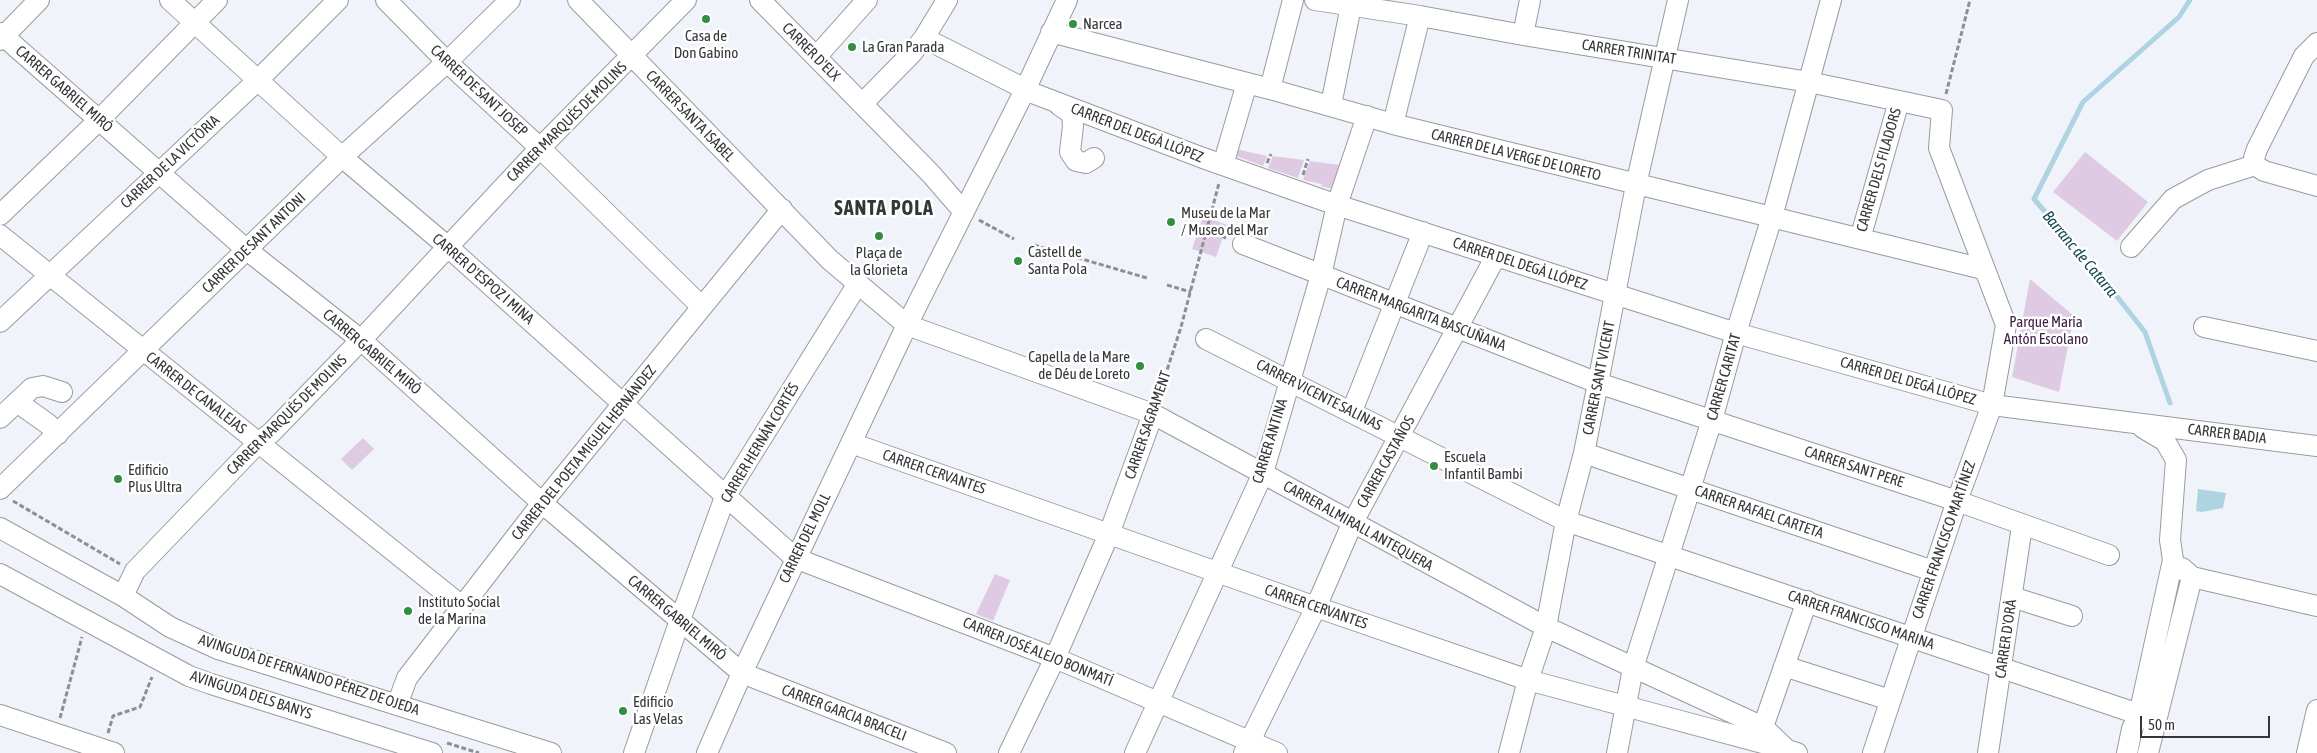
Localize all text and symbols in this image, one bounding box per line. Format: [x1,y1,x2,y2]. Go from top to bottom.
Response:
marker: Casa de Don Gabino [700,13,712,25]
place label: Narcea [1083,15,1123,33]
marker: Narcea [1067,18,1079,30]
street label: CARRER D'ELX [778,19,844,85]
place label: Casa de Don Gabino [674,27,738,62]
street label: CARRER TRINITAT [1581,36,1677,68]
place label: La Gran Parada [862,38,944,56]
street label: CARRER DE SANT JOSEP [427,41,531,141]
marker: La Gran Parada [846,41,858,53]
street label: CARRER GABRIEL MIRÓ [12,42,116,136]
street label: CARRER MARQUÉS DE MOLINS [503,58,631,186]
street label: CARRER SANTA ISABEL [642,67,738,165]
street label: CARRER DEL DEGÀ LLÓPEZ [1068,99,1206,167]
street label: CARRER DELS FILADORS [1853,106,1905,234]
street label: CARRER DE LA VICTÒRIA [117,112,223,212]
street label: CARRER DE LA VERGE DE LORETO [1429,125,1603,185]
street label: CARRER DE SANT ANTONI [198,189,310,297]
district label: SANTA POLA [833,197,935,221]
place label: Museu de la Mar / Museo del Mar [1181,204,1270,239]
water label: Barranc de Catarra [2038,207,2122,301]
marker: Museu de la Mar / Museo del Mar [1165,216,1177,228]
street label: CARRER D'ESPOZ I MINA [428,230,538,328]
marker: Plaça de la Glorieta [873,230,885,242]
street label: CARRER DEL DEGÀ LLÓPEZ [1450,234,1590,294]
place label: Castell de Santa Pola [1028,243,1087,278]
place label: Plaça de la Glorieta [850,244,908,279]
marker: Castell de Santa Pola [1012,255,1024,267]
street label: CARRER MARGARITA BASCUÑANA [1333,273,1509,355]
street label: CARRER GABRIEL MIRÓ [319,306,425,398]
park label: Parque María Antón Escolano [2004,313,2088,348]
street label: CARRER SANT VICENT [1579,319,1619,437]
street label: CARRER CARITAT [1703,331,1745,423]
street label: CARRER DE CANALEJAS [142,348,250,438]
place label: Capella de la Mare de Déu de Loreto [1028,348,1130,383]
street label: CARRER MARQUÉS DE MOLINS [223,351,351,479]
street label: CARRER DEL DEGÀ LLÓPEZ [1838,353,1978,409]
street label: CARRER VICENTE SALINAS [1253,355,1385,435]
marker: Capella de la Mare de Déu de Loreto [1134,360,1146,372]
street label: CARRER DEL POETA MIGUEL HERNÁNDEZ [508,362,660,544]
street label: CARRER SAGRAMENT [1121,368,1175,482]
street label: CARRER HERNÁN CORTÉS [717,380,803,506]
street label: CARRER ANTINA [1249,396,1291,486]
street label: CARRER CASTAÑOS [1353,413,1419,511]
street label: CARRER BADIA [2187,420,2267,448]
street label: CARRER SANT PERE [1802,442,1906,492]
street label: CARRER CERVANTES [880,446,988,498]
place label: Escuela Infantil Bambi [1444,448,1523,483]
street label: CARRER FRANCISCO MARTÍNEZ [1908,458,1980,622]
marker: Escuela Infantil Bambi [1428,460,1440,472]
place label: Edificio Plus Ultra [128,461,182,496]
marker: Edificio Plus Ultra [112,473,124,485]
street label: CARRER ALMIRALL ANTEQUERA [1280,477,1436,575]
street label: CARRER RAFAEL CARTETA [1692,481,1826,543]
street label: CARRER DEL MOLL [775,490,835,586]
street label: CARRER GABRIEL MIRÓ [624,572,730,664]
street label: CARRER CERVANTES [1262,581,1370,633]
street label: CARRER FRANCISCO MARINA [1785,586,1937,654]
place label: Instituto Social de la Marina [418,593,500,628]
street label: CARRER D'ORÀ [1992,598,2020,680]
marker: Instituto Social de la Marina [402,605,414,617]
street label: CARRER JOSÉ ALEJO BONMATÍ [960,614,1116,690]
street label: AVINGUDA DE FERNANDO PÉREZ DE OJEDA [196,631,422,719]
street label: AVINGUDA DELS BANYS [188,667,314,723]
street label: CARRER GARCIA BRACELI [779,681,909,745]
place label: Edificio Las Velas [633,693,683,728]
marker: Edificio Las Velas [617,705,629,717]
scale bar [2142,706,2272,738]
text: 50 m [2148,716,2175,733]

